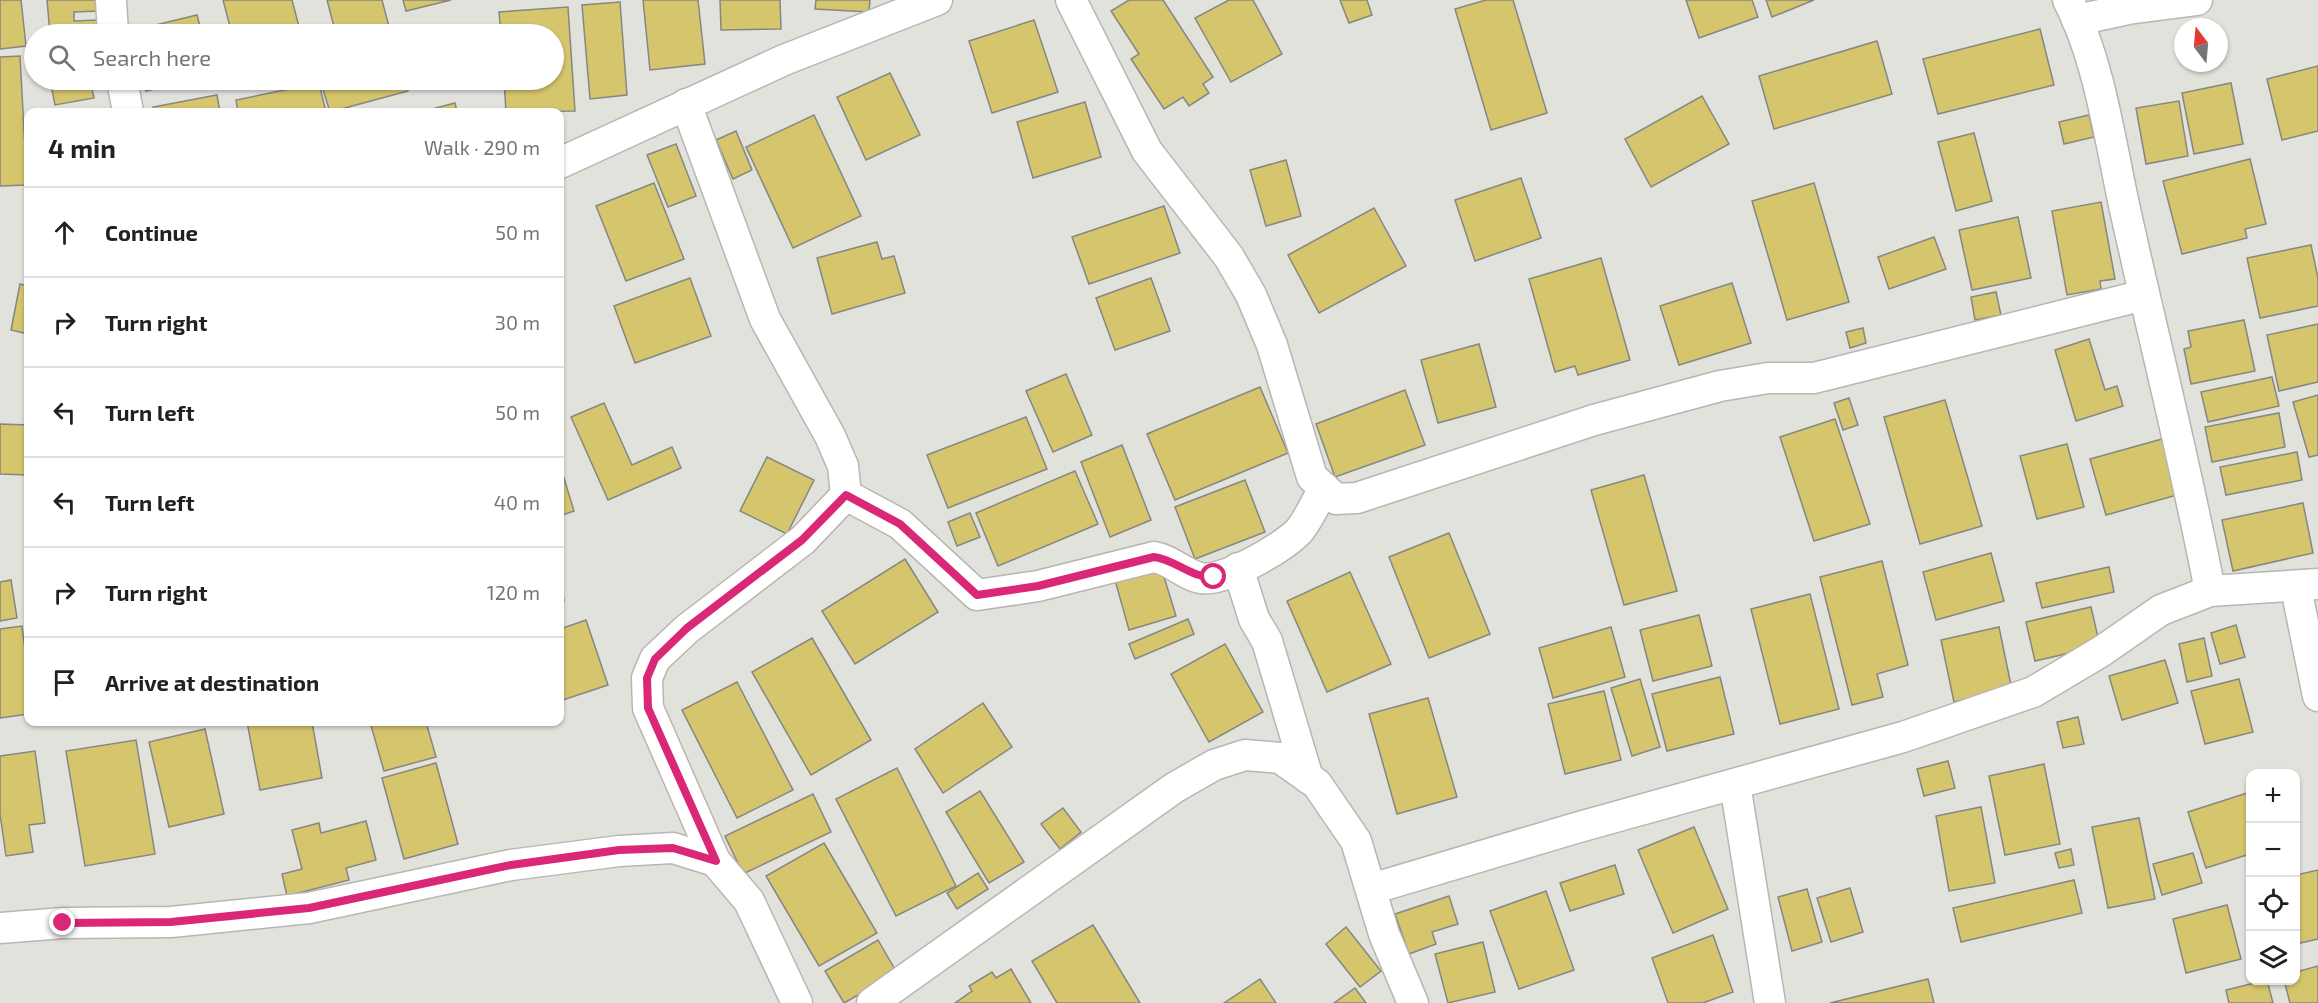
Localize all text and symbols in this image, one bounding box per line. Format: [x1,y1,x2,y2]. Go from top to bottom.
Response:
north arrow [2174,18,2228,72]
search box [24,24,564,90]
icon: search [45,41,78,74]
text: Search here [93,44,211,70]
text: 4 min [48,132,116,163]
text: Walk · 290 m [424,135,540,159]
icon: ahead [48,216,81,249]
text: Continue [105,219,198,245]
text: 50 m [495,220,540,244]
icon: right [48,306,81,339]
text: Turn right [105,309,207,335]
text: 30 m [495,310,540,334]
icon: left [48,396,81,429]
text: Turn left [105,399,194,425]
text: 50 m [495,400,540,424]
icon: left [48,486,81,519]
text: Turn left [105,489,194,515]
text: 40 m [494,490,540,514]
route start [1200,563,1226,589]
icon: right [48,576,81,609]
text: Turn right [105,579,207,605]
text: 120 m [487,580,540,604]
icon: arrive [48,666,81,699]
text: Arrive at destination [105,669,319,695]
map controls [2246,769,2300,985]
button: + [2246,769,2300,823]
button: − [2246,823,2300,877]
button: locate [2246,877,2300,931]
route end [49,909,75,935]
button: layers [2246,931,2300,985]

